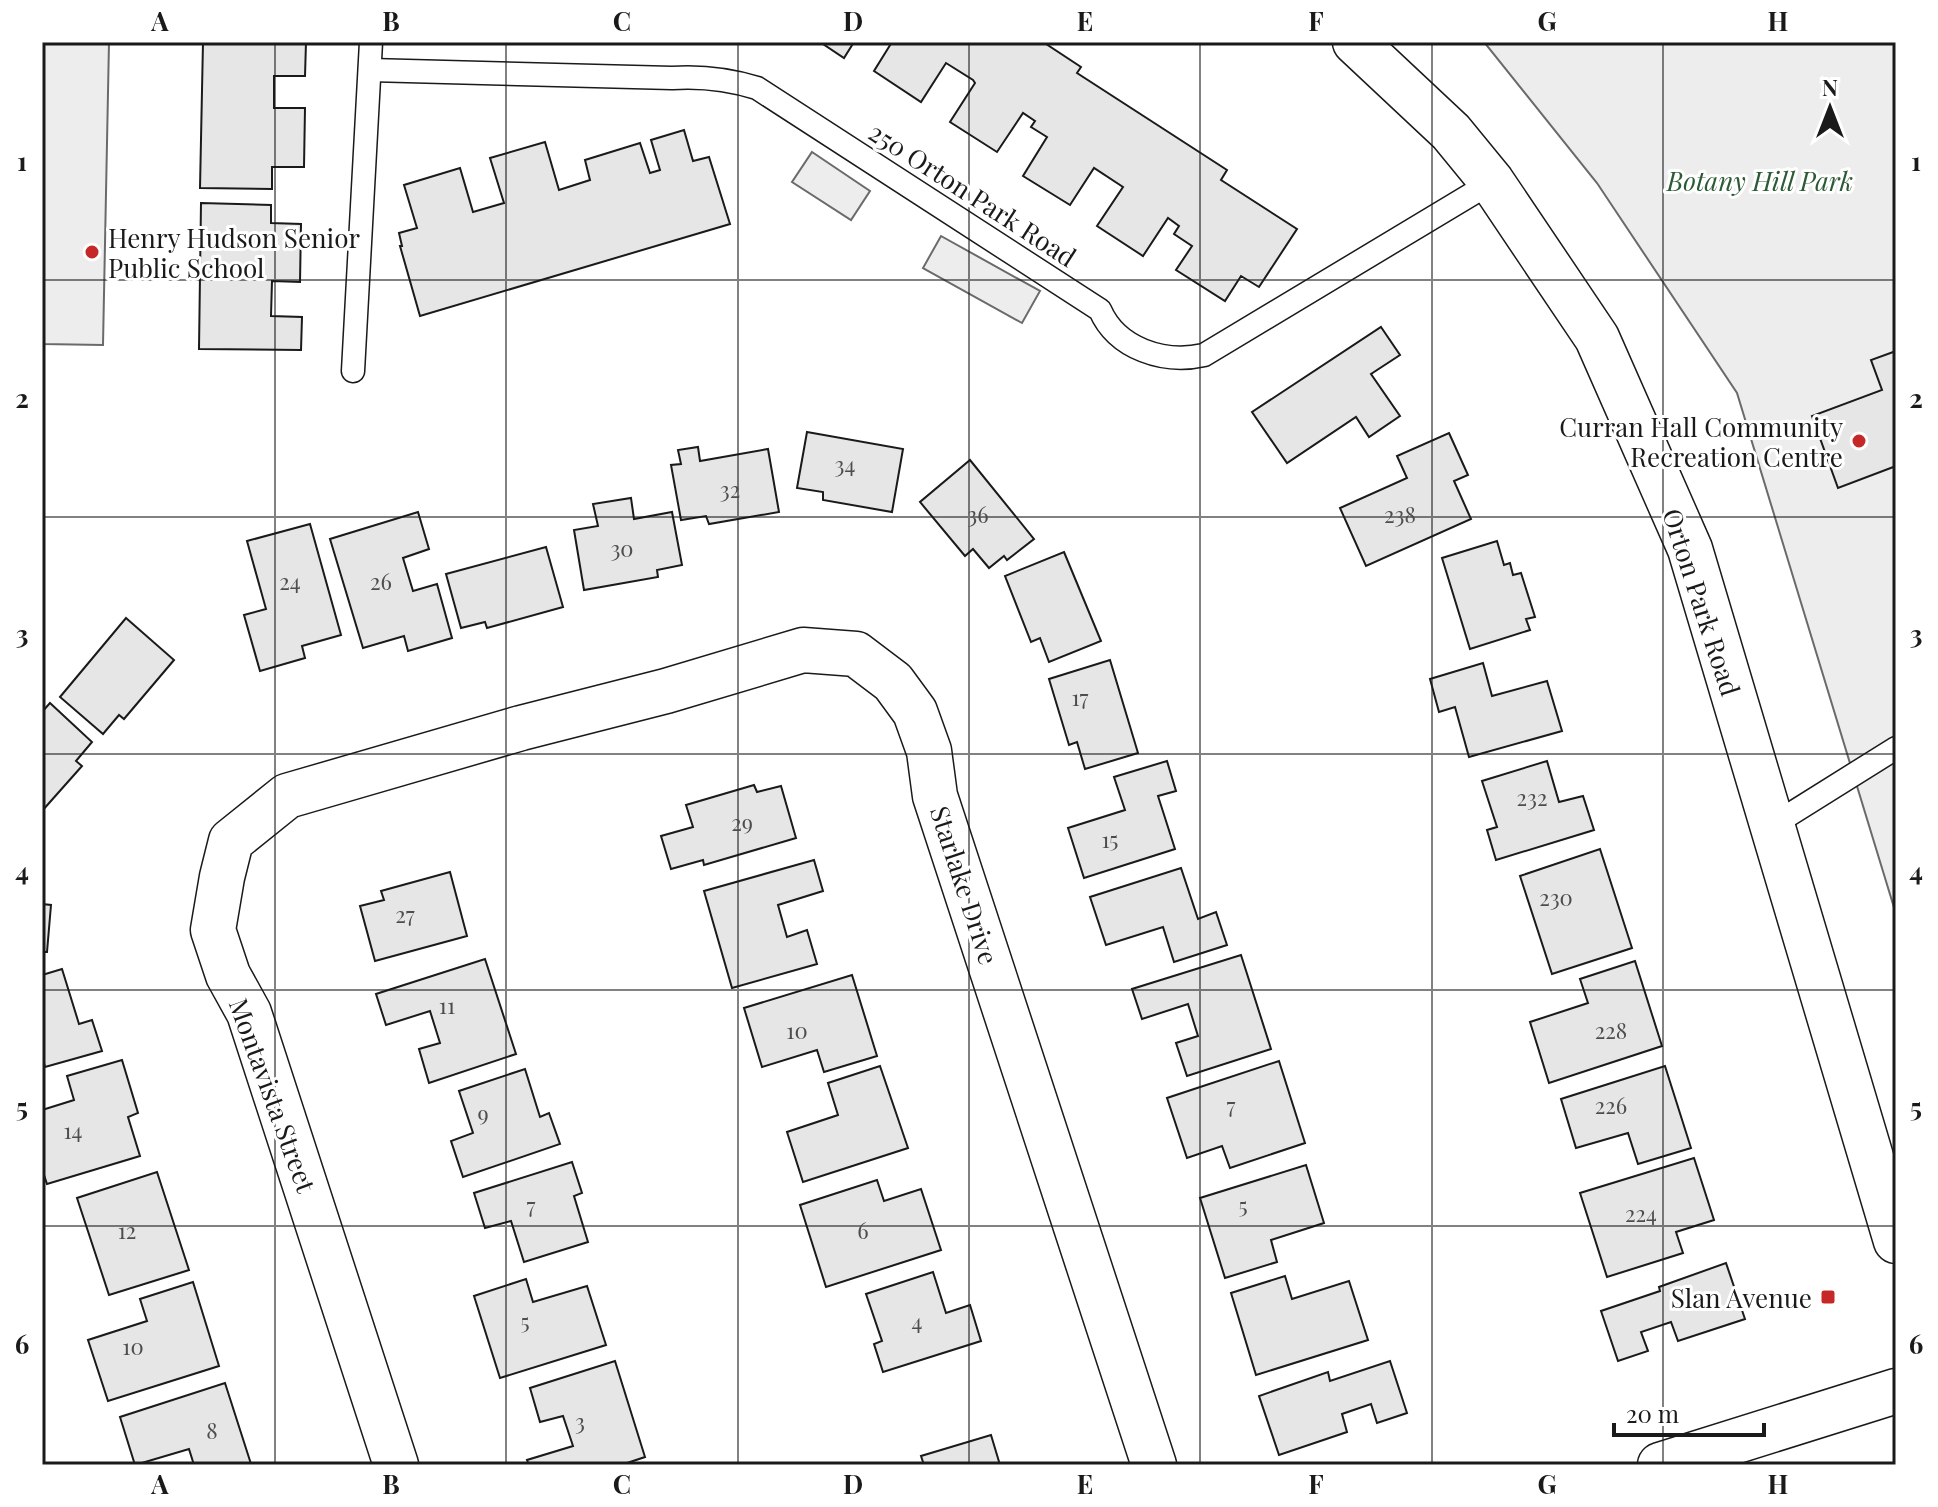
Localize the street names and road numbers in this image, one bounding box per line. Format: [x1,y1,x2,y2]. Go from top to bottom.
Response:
street label: 250 Orton Park Road [863,114,1083,274]
street label: Orton Park Road [1655,504,1749,700]
street label: Starlake Drive [923,801,1007,969]
street label: Montavista Street [222,993,325,1198]

